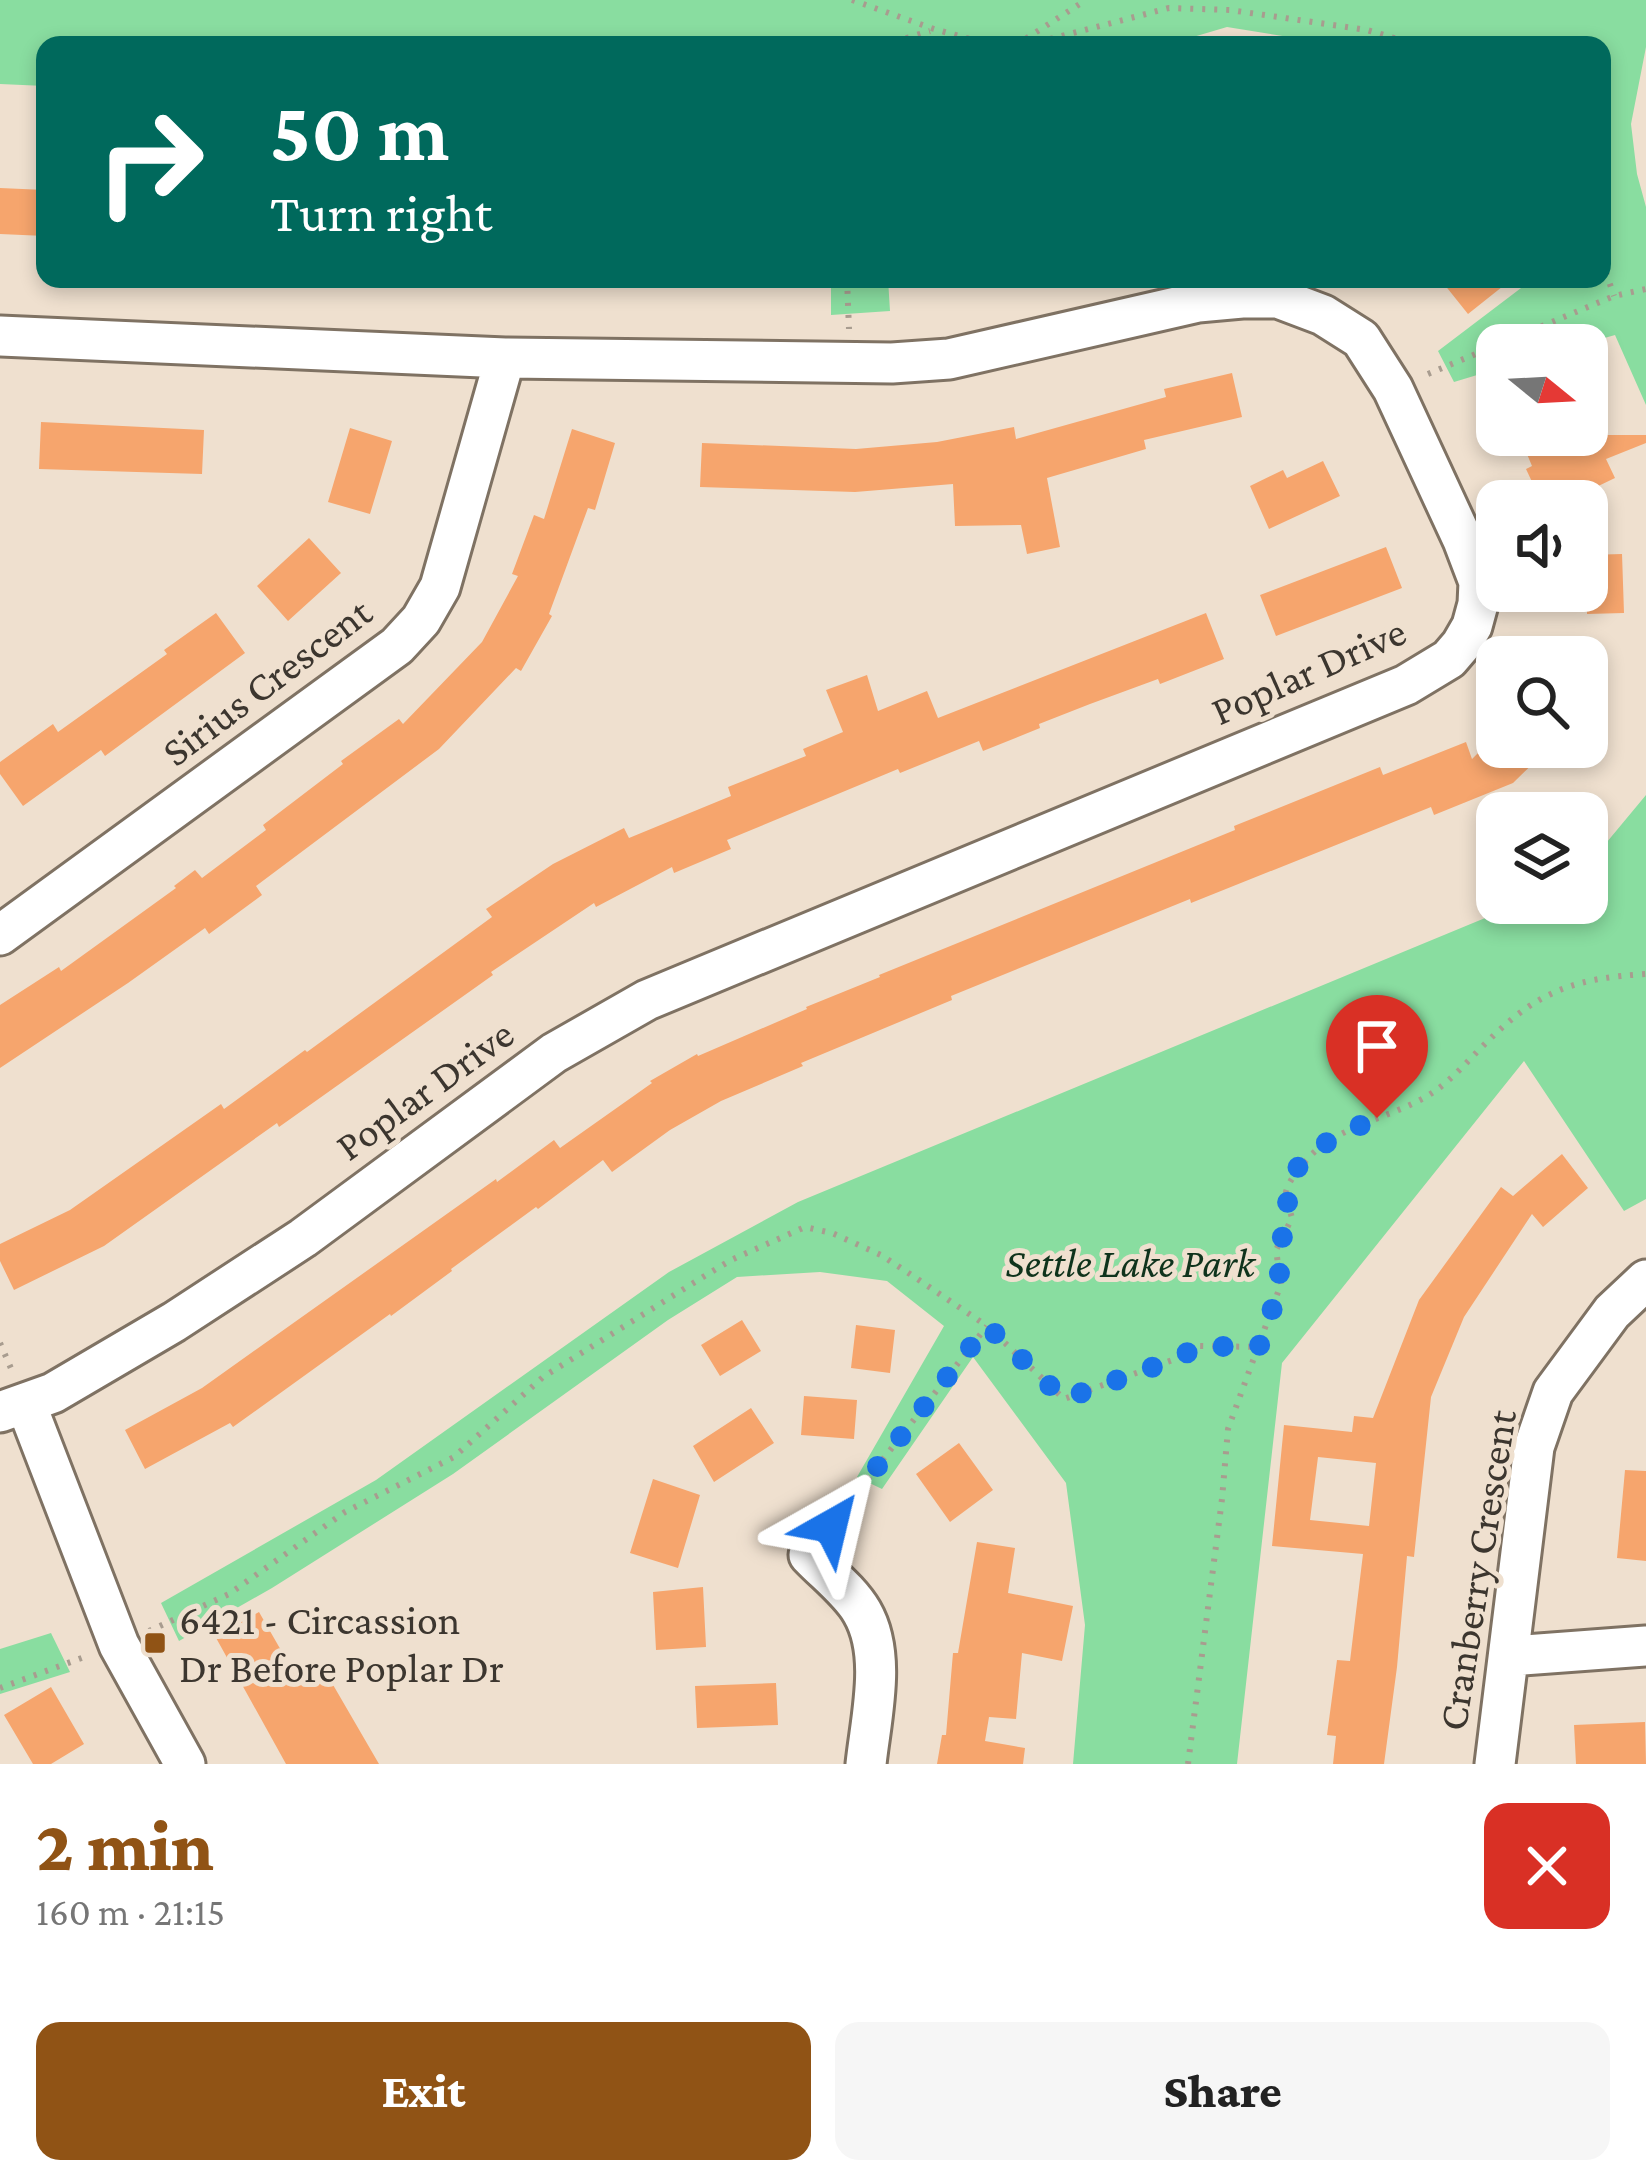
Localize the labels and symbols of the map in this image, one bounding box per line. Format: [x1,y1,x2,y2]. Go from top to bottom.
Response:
north arrow [1476,324,1608,456]
street label: Sirius Crescent [153,587,381,775]
street label: Poplar Drive [1204,607,1413,734]
pin [1326,995,1428,1118]
street label: Poplar Drive [326,1009,522,1169]
park label: Settle Lake Park [1005,1239,1256,1286]
street label: Cranberry Crescent [1428,1405,1525,1734]
position arrow [768,1463,894,1589]
place label: 6421 - Circassion Dr Before Poplar Dr [179,1596,504,1691]
marker: 6421 - Circassion Dr Before Poplar Dr [142,1630,168,1656]

